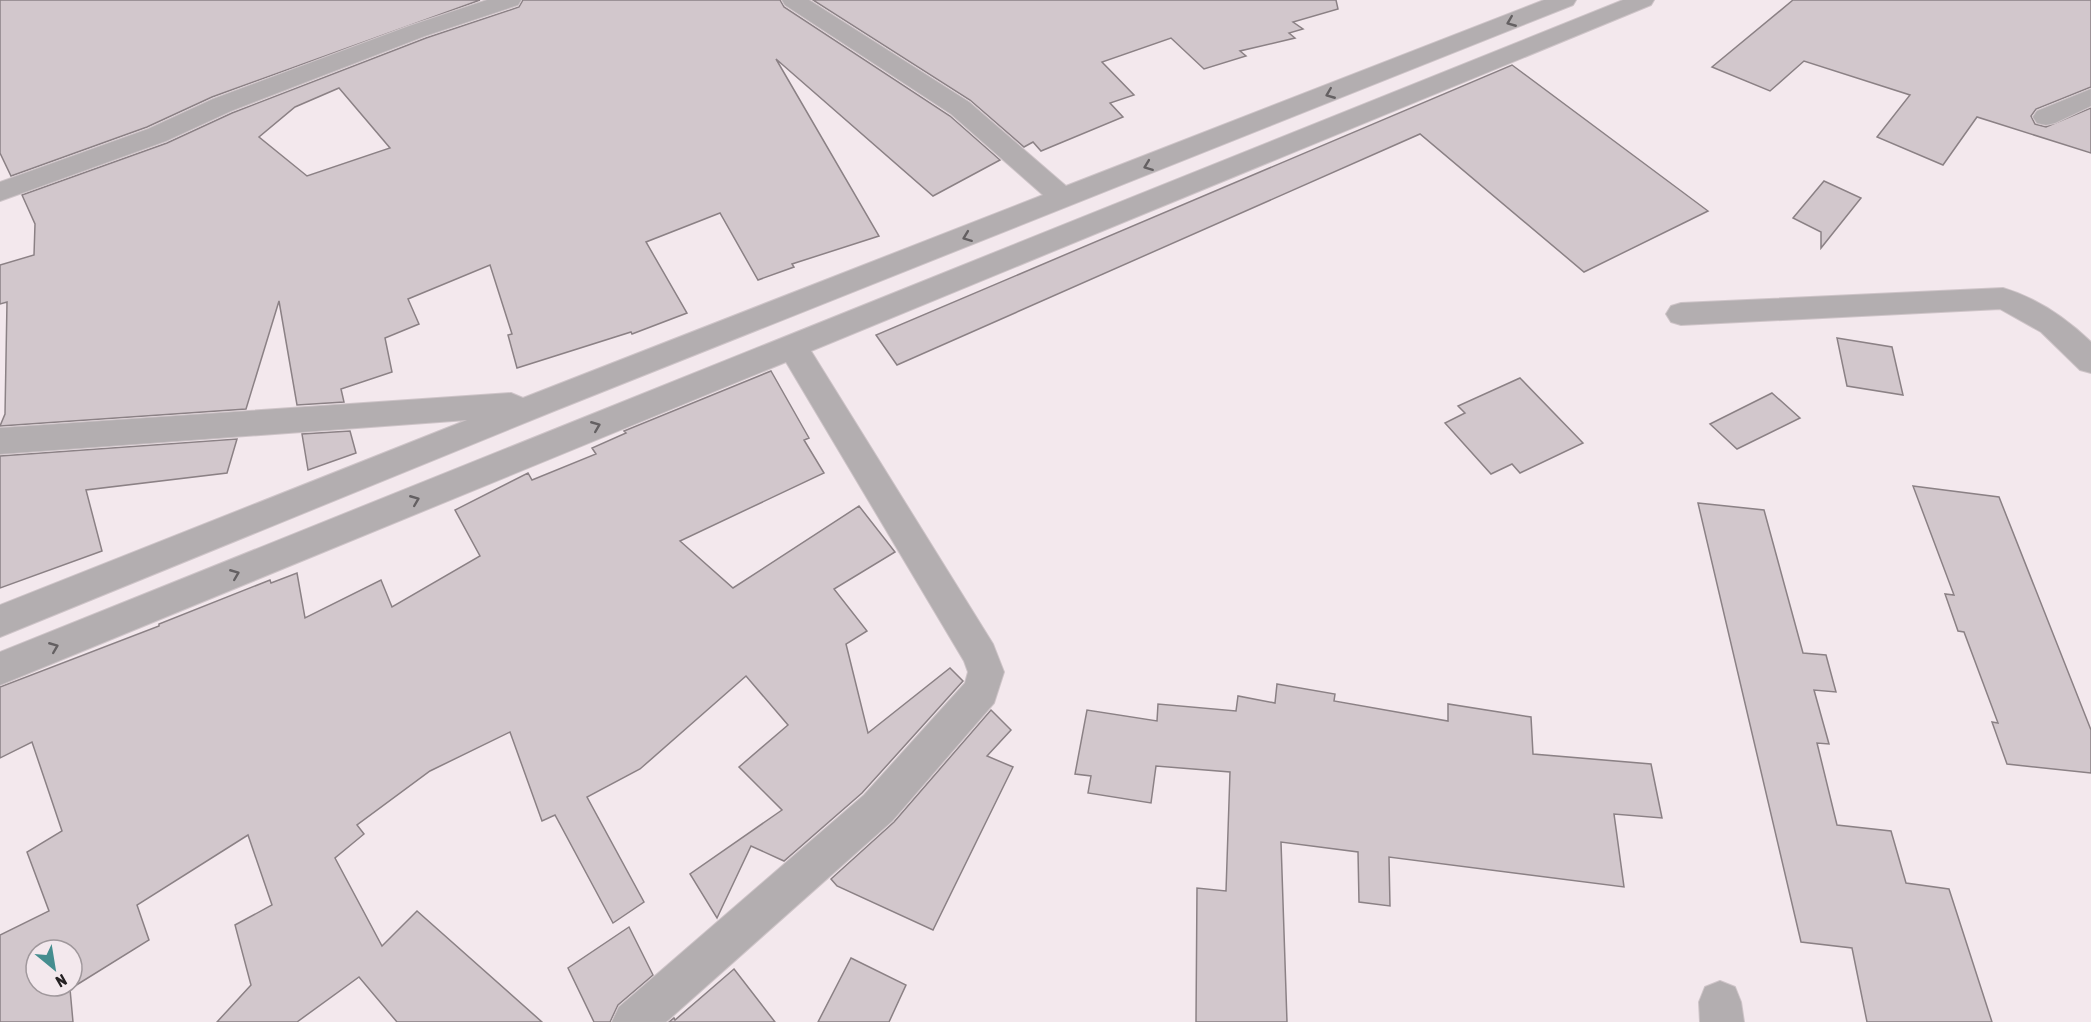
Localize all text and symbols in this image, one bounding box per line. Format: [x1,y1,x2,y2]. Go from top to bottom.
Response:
one-way arrow [1506,15,1517,27]
one-way arrow [1325,87,1336,99]
one-way arrow [1143,159,1154,171]
one-way arrow [962,230,973,242]
one-way arrow [590,421,601,433]
one-way arrow [409,495,420,507]
one-way arrow [228,569,239,581]
one-way arrow [48,642,59,654]
north arrow [24,938,84,998]
text: N [53,971,70,991]

